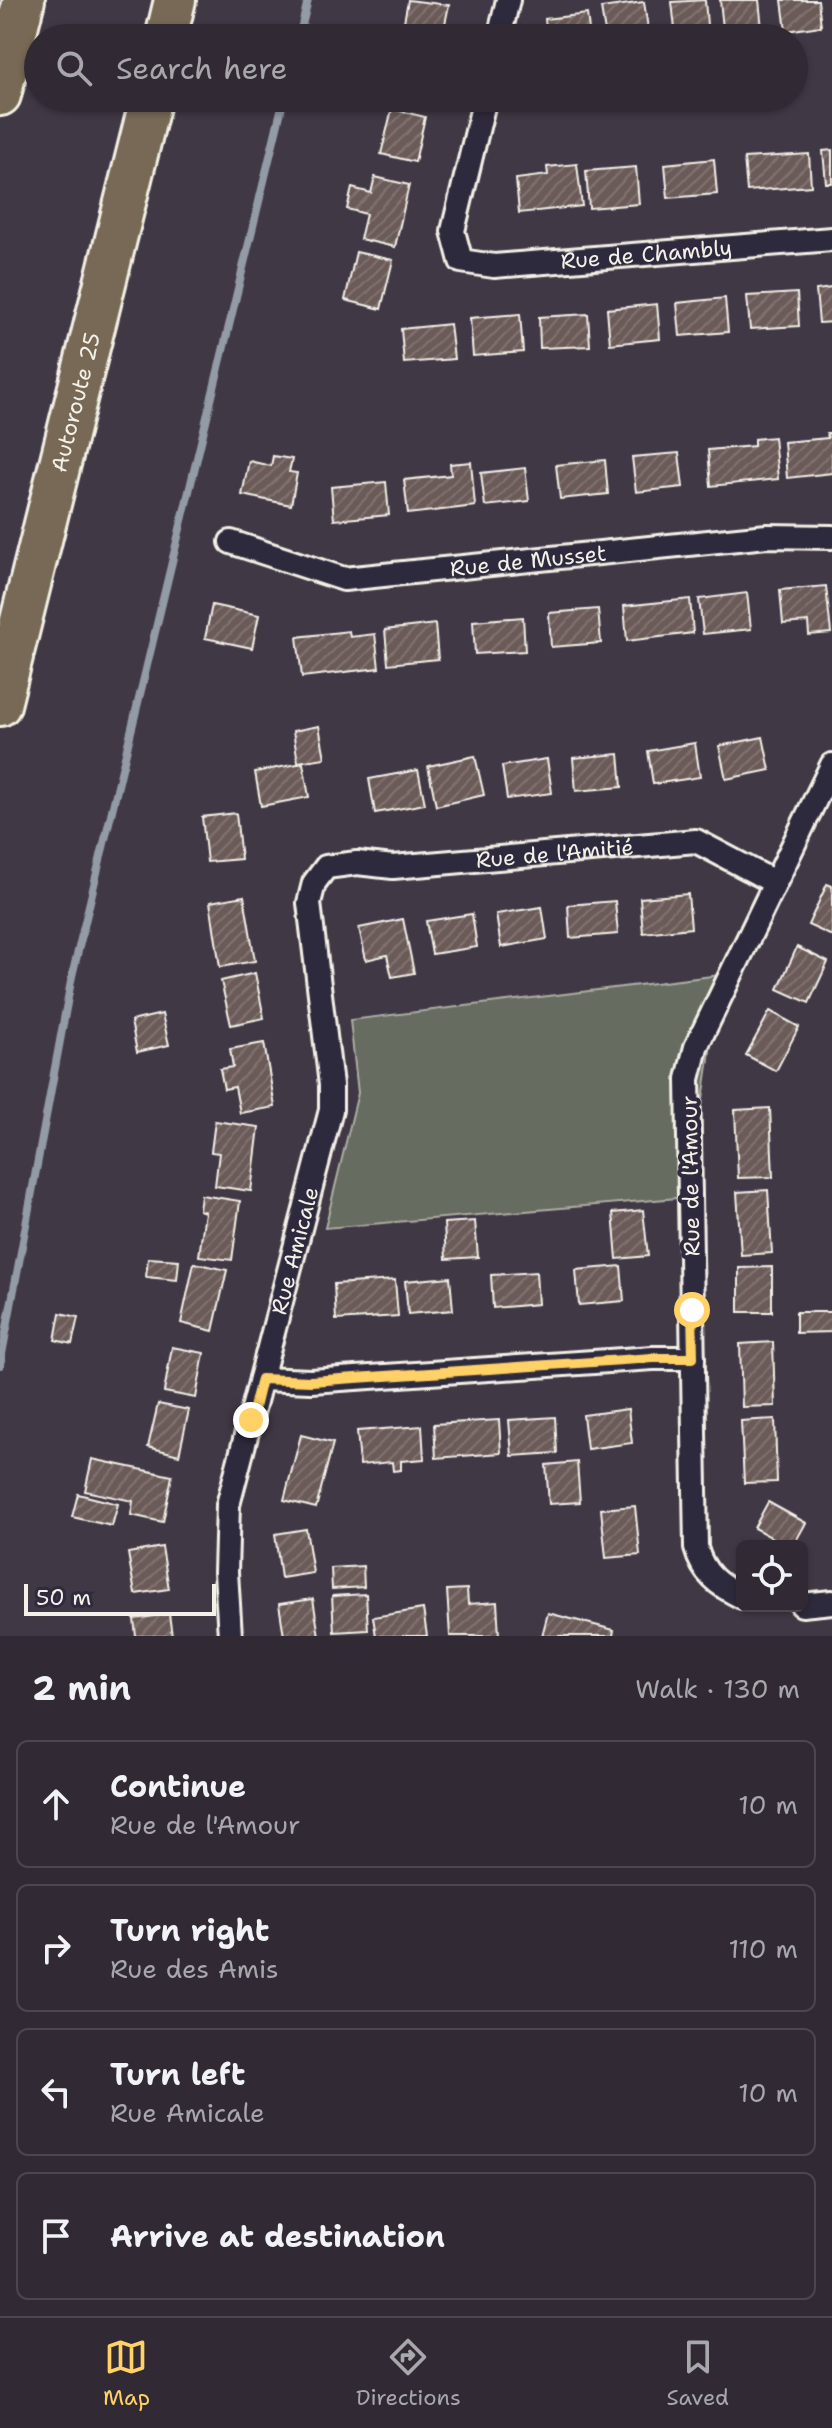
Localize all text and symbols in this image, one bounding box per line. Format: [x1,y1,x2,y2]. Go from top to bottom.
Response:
search box [24,24,808,112]
icon: search [52,46,96,90]
text: Search here [116,48,287,89]
street label: Rue de Chambly [559,233,733,276]
street label: Autoroute 25 [44,329,107,475]
street label: Rue de Musset [449,538,608,583]
street label: Rue de l'Amitié [475,832,635,875]
street label: Rue de l'Amour [675,1095,706,1257]
street label: Rue Amicale [264,1184,325,1318]
route start [674,1292,710,1328]
route end [233,1402,269,1438]
map controls [736,1540,808,1612]
button: locate [736,1540,808,1612]
scale bar [24,1580,216,1616]
text: 50 m [36,1583,91,1612]
text: 2 min [32,1665,131,1711]
text: Walk · 130 m [635,1671,800,1706]
text: Continue [110,1766,246,1807]
icon: ahead [34,1782,78,1826]
text: 10 m [738,1787,798,1822]
text: Rue de l'Amour [110,1807,300,1842]
text: Turn right [110,1910,269,1951]
icon: right [34,1926,78,1970]
text: 110 m [728,1931,798,1966]
text: Rue des Amis [110,1951,279,1986]
text: Turn left [110,2054,245,2095]
icon: left [34,2070,78,2114]
text: 10 m [738,2075,798,2110]
text: Rue Amicale [110,2095,265,2130]
icon: arrive [34,2214,78,2258]
text: Arrive at destination [110,2216,445,2257]
tab: Map [103,2335,150,2412]
tab: Directions [356,2335,461,2412]
tab: Saved [667,2335,729,2412]

